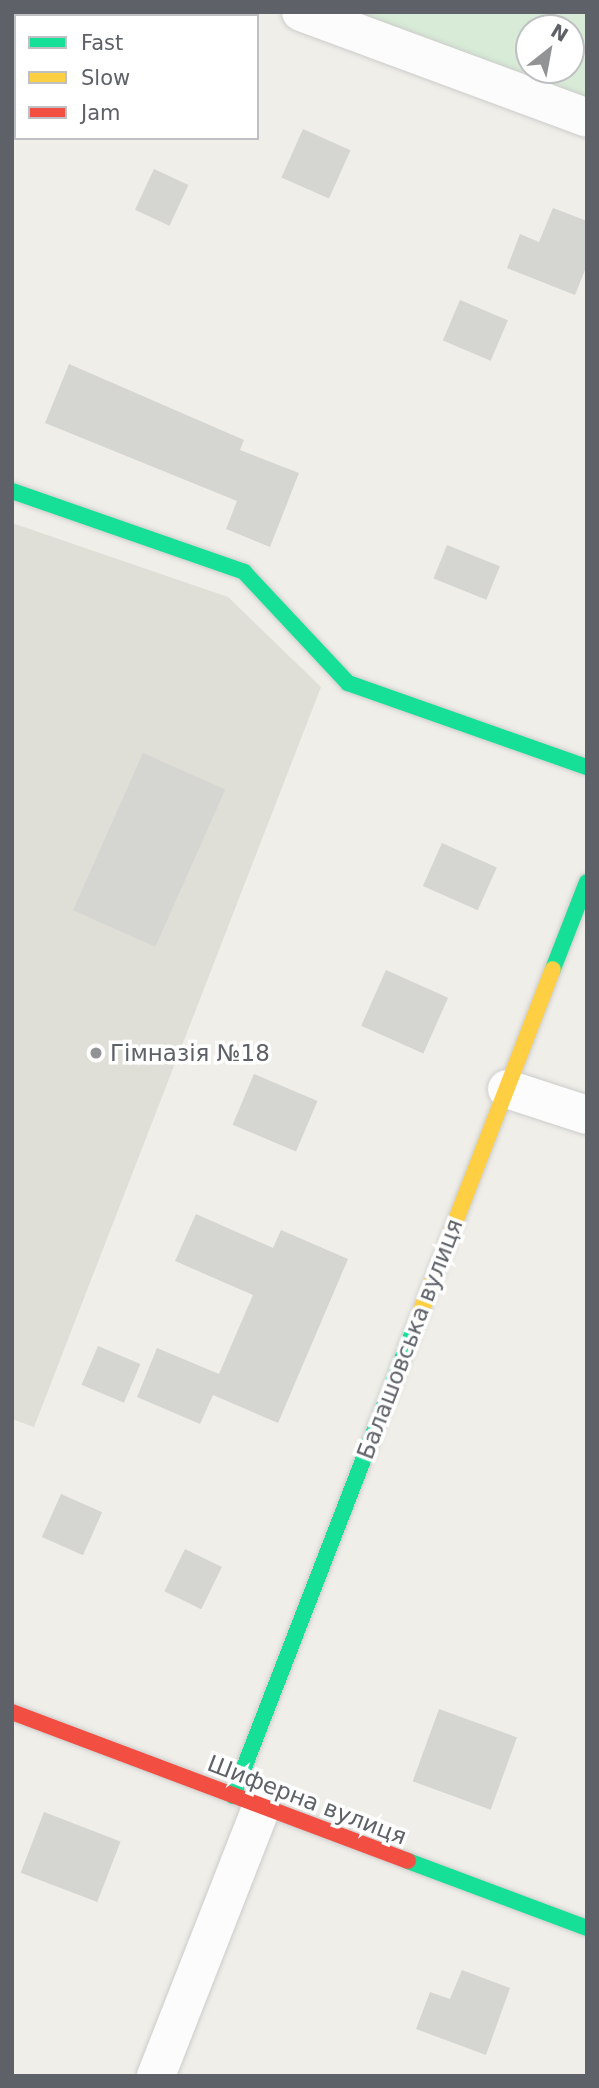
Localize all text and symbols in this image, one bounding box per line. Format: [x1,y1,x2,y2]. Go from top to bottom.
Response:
legend [14,14,259,140]
north arrow [515,14,585,84]
text: N [547,19,572,46]
text: Fast [81,31,123,55]
text: Slow [81,66,130,90]
text: Jam [81,101,121,125]
place label: Гімназія №18 [110,1039,270,1067]
marker: Гімназія №18 [88,1045,104,1061]
street label: Балашовська вулиця [351,1215,469,1463]
street label: Шиферна вулиця [204,1749,410,1851]

